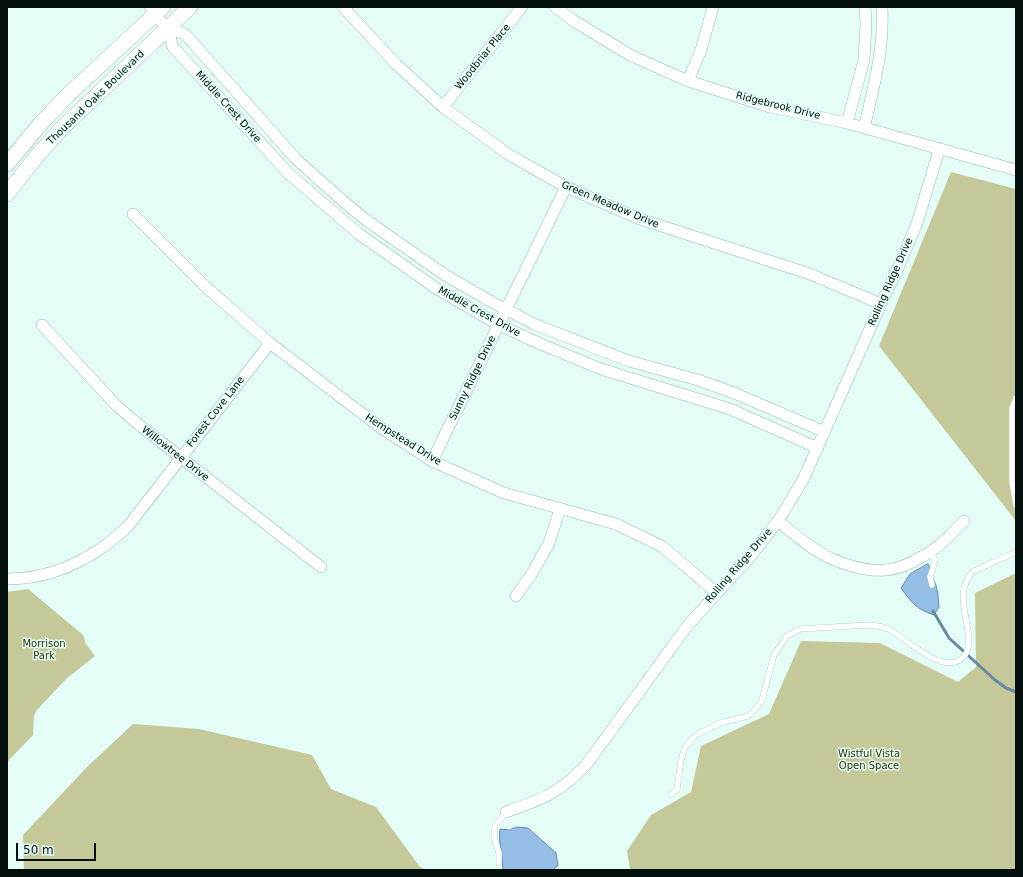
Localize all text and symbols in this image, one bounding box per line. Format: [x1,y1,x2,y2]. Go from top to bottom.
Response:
street label: Woodbriar Place [453,22,513,92]
street label: Thousand Oaks Boulevard [45,48,147,148]
street label: Middle Crest Drive [193,69,263,145]
street label: Ridgebrook Drive [734,90,822,122]
street label: Green Meadow Drive [559,179,661,231]
street label: Rolling Ridge Drive [866,236,916,328]
street label: Middle Crest Drive [436,284,522,340]
street label: Sunny Ridge Drive [447,334,499,422]
street label: Forest Cove Lane [185,374,247,450]
street label: Hempstead Drive [363,412,443,468]
street label: Willowtree Drive [139,424,211,484]
street label: Rolling Ridge Drive [703,526,775,606]
park label: Morrison Park [22,638,66,662]
park label: Wistful Vista Open Space [838,748,900,772]
scale bar [18,835,98,861]
text: 50 m [23,843,54,857]

